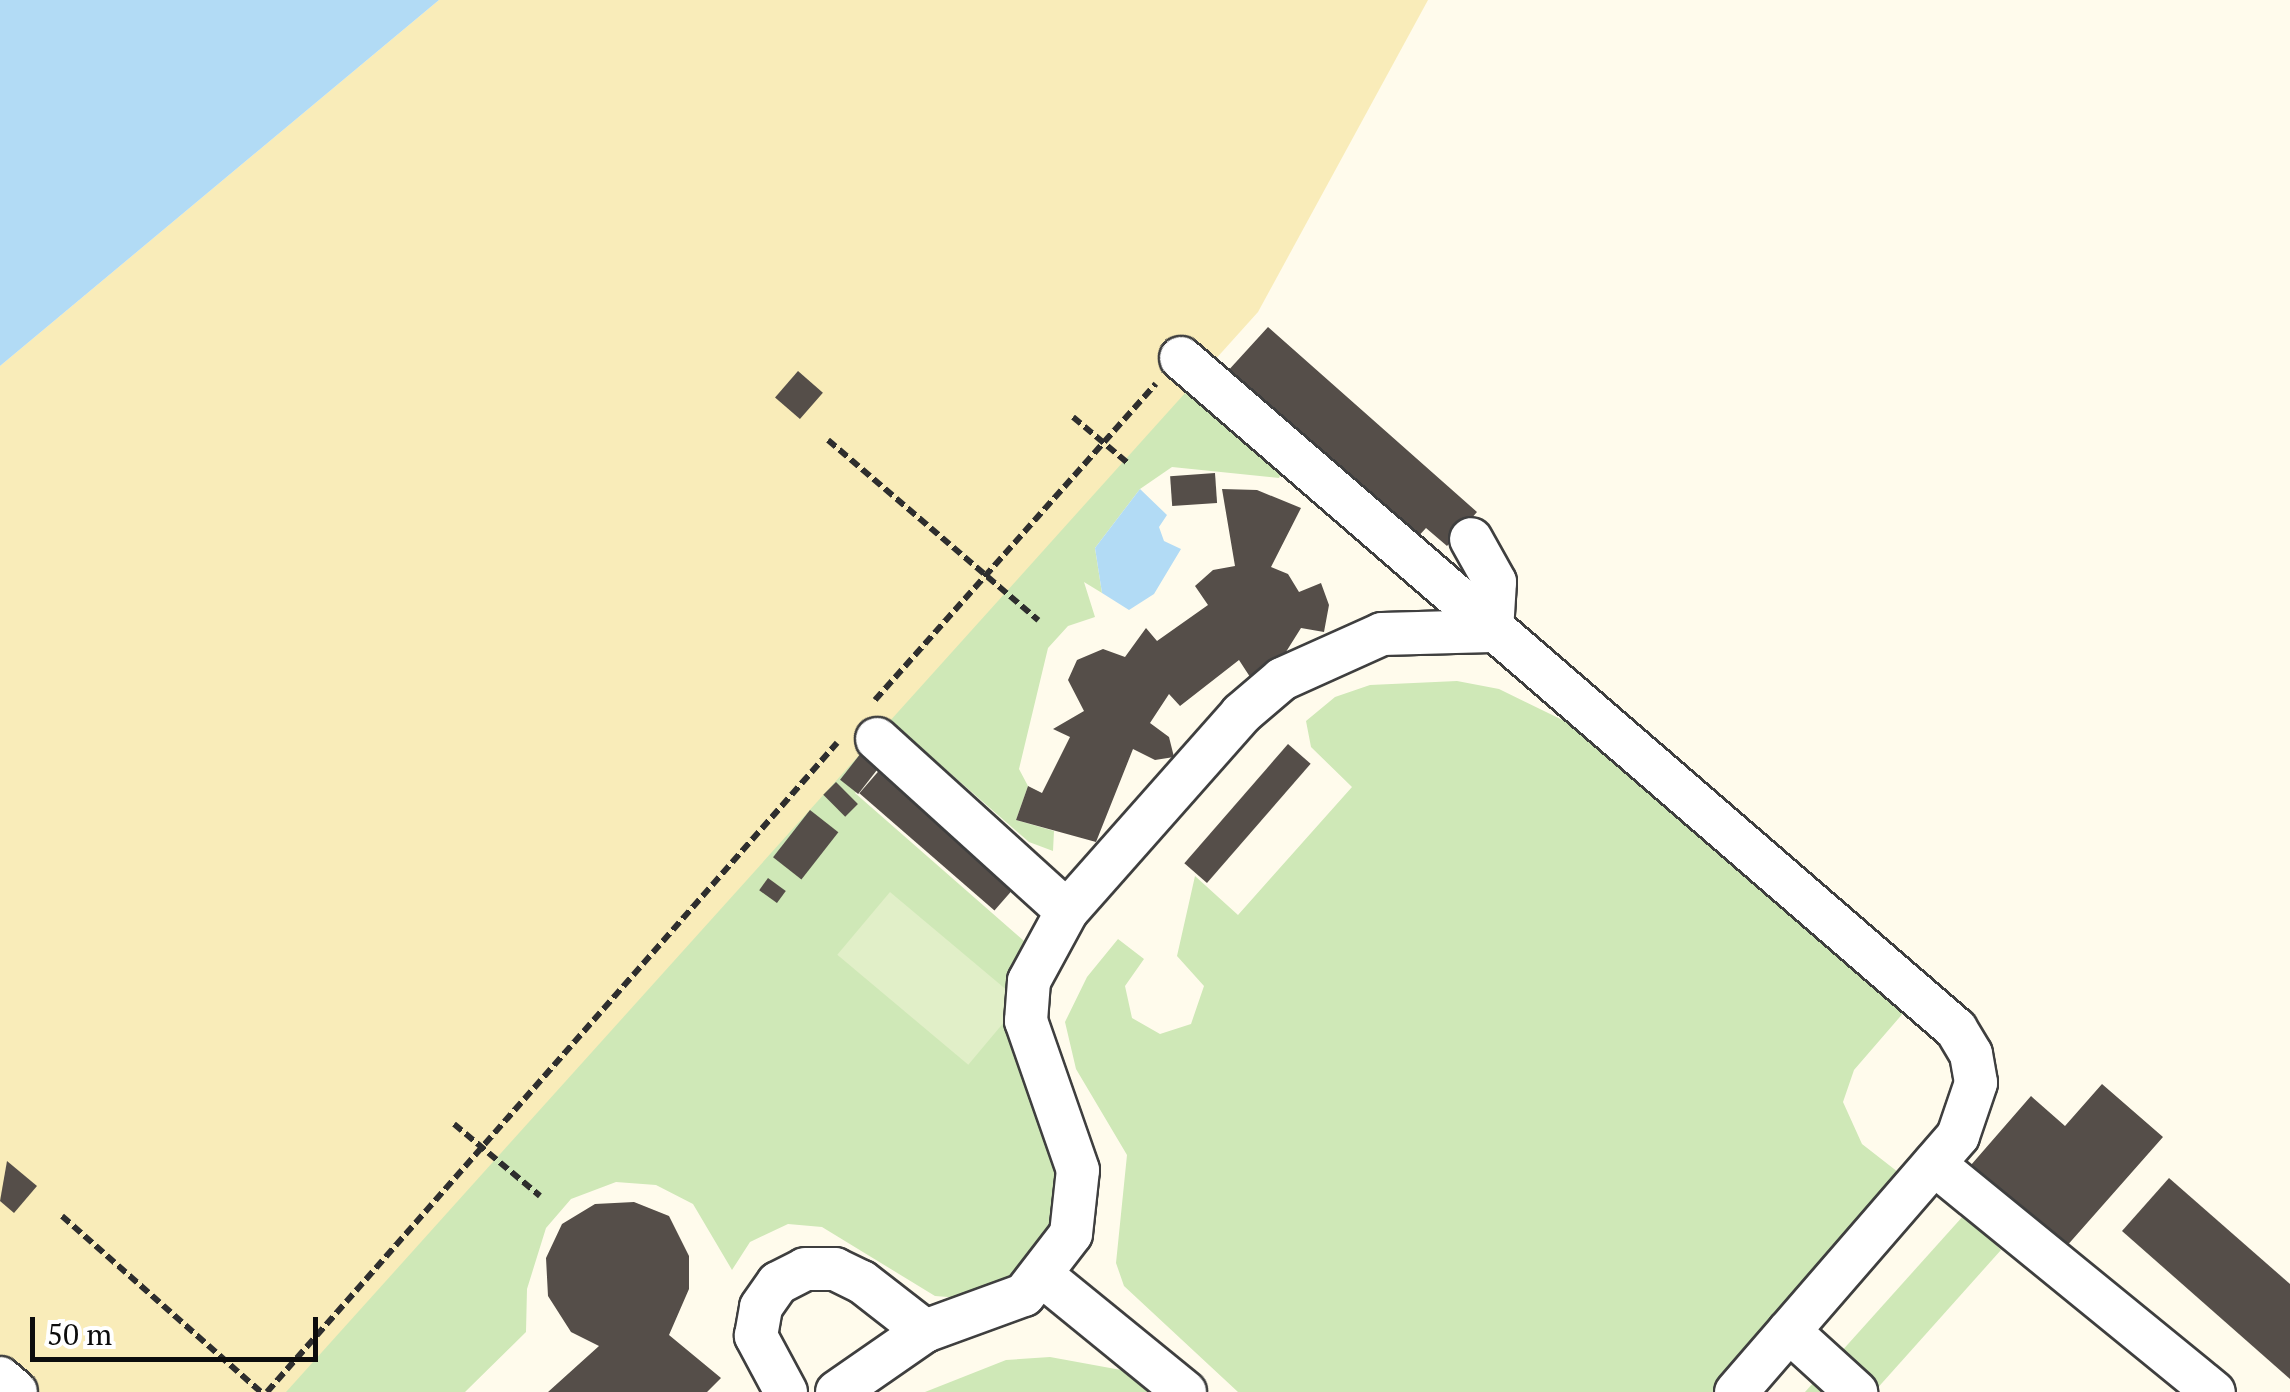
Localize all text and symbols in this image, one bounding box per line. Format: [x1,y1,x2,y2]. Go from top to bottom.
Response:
scale bar [35,1297,322,1359]
text: 50 m [47,1314,112,1354]

